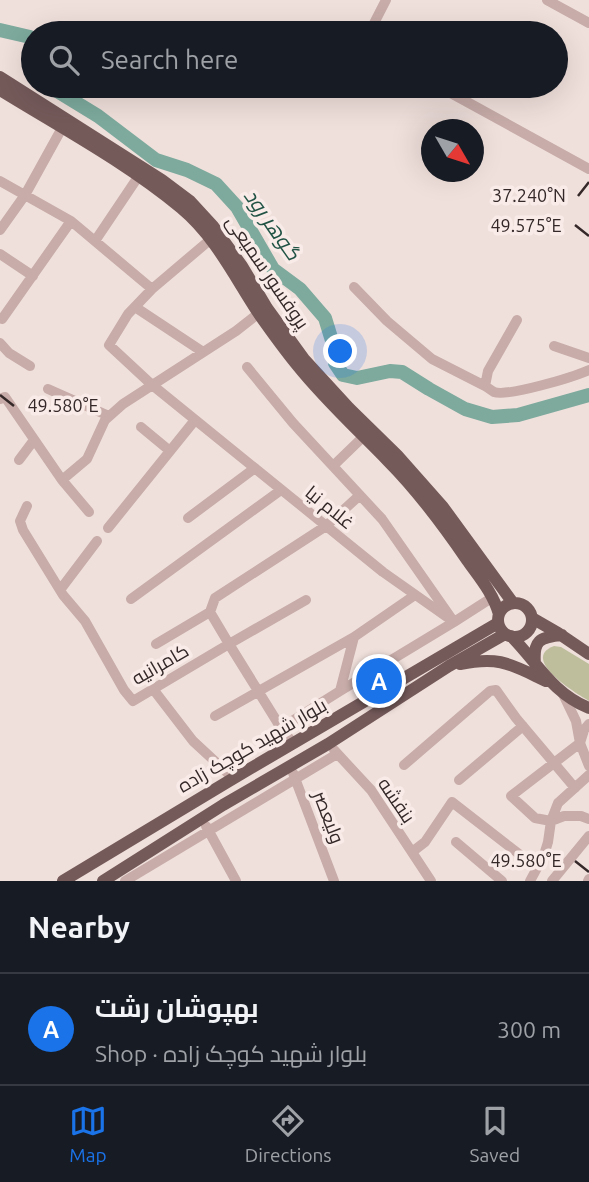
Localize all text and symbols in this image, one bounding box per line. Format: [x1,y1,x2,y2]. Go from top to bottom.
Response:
search box [21,21,568,98]
icon: search [45,41,83,79]
text: Search here [101,45,238,74]
north arrow [421,119,484,182]
water label: گوهر رود [239,184,307,265]
text: 37.240°N [492,185,566,205]
street label: پروفسور سمیعی [220,211,314,334]
text: 49.575°E [490,215,562,235]
your location [323,334,357,368]
text: 49.580°E [27,395,99,415]
street label: غلام نیا [299,481,359,536]
street label: کامرانیه [128,639,193,690]
pin: A [356,655,402,707]
street label: بلوار شهید کوچک زاده [174,693,331,798]
street label: بنفشه [374,773,420,827]
street label: ولیعصر [308,787,349,847]
text: 49.580°E [490,850,562,870]
text: Nearby [28,910,130,944]
text: بهپوشان رشت [95,993,259,1022]
text: A [43,1017,59,1042]
text: 300 m [497,1017,561,1042]
text: Shop · بلوار شهید کوچک زاده [95,1041,367,1066]
tab: Map [69,1102,107,1166]
tab: Directions [245,1102,332,1166]
tab: Saved [469,1102,520,1166]

